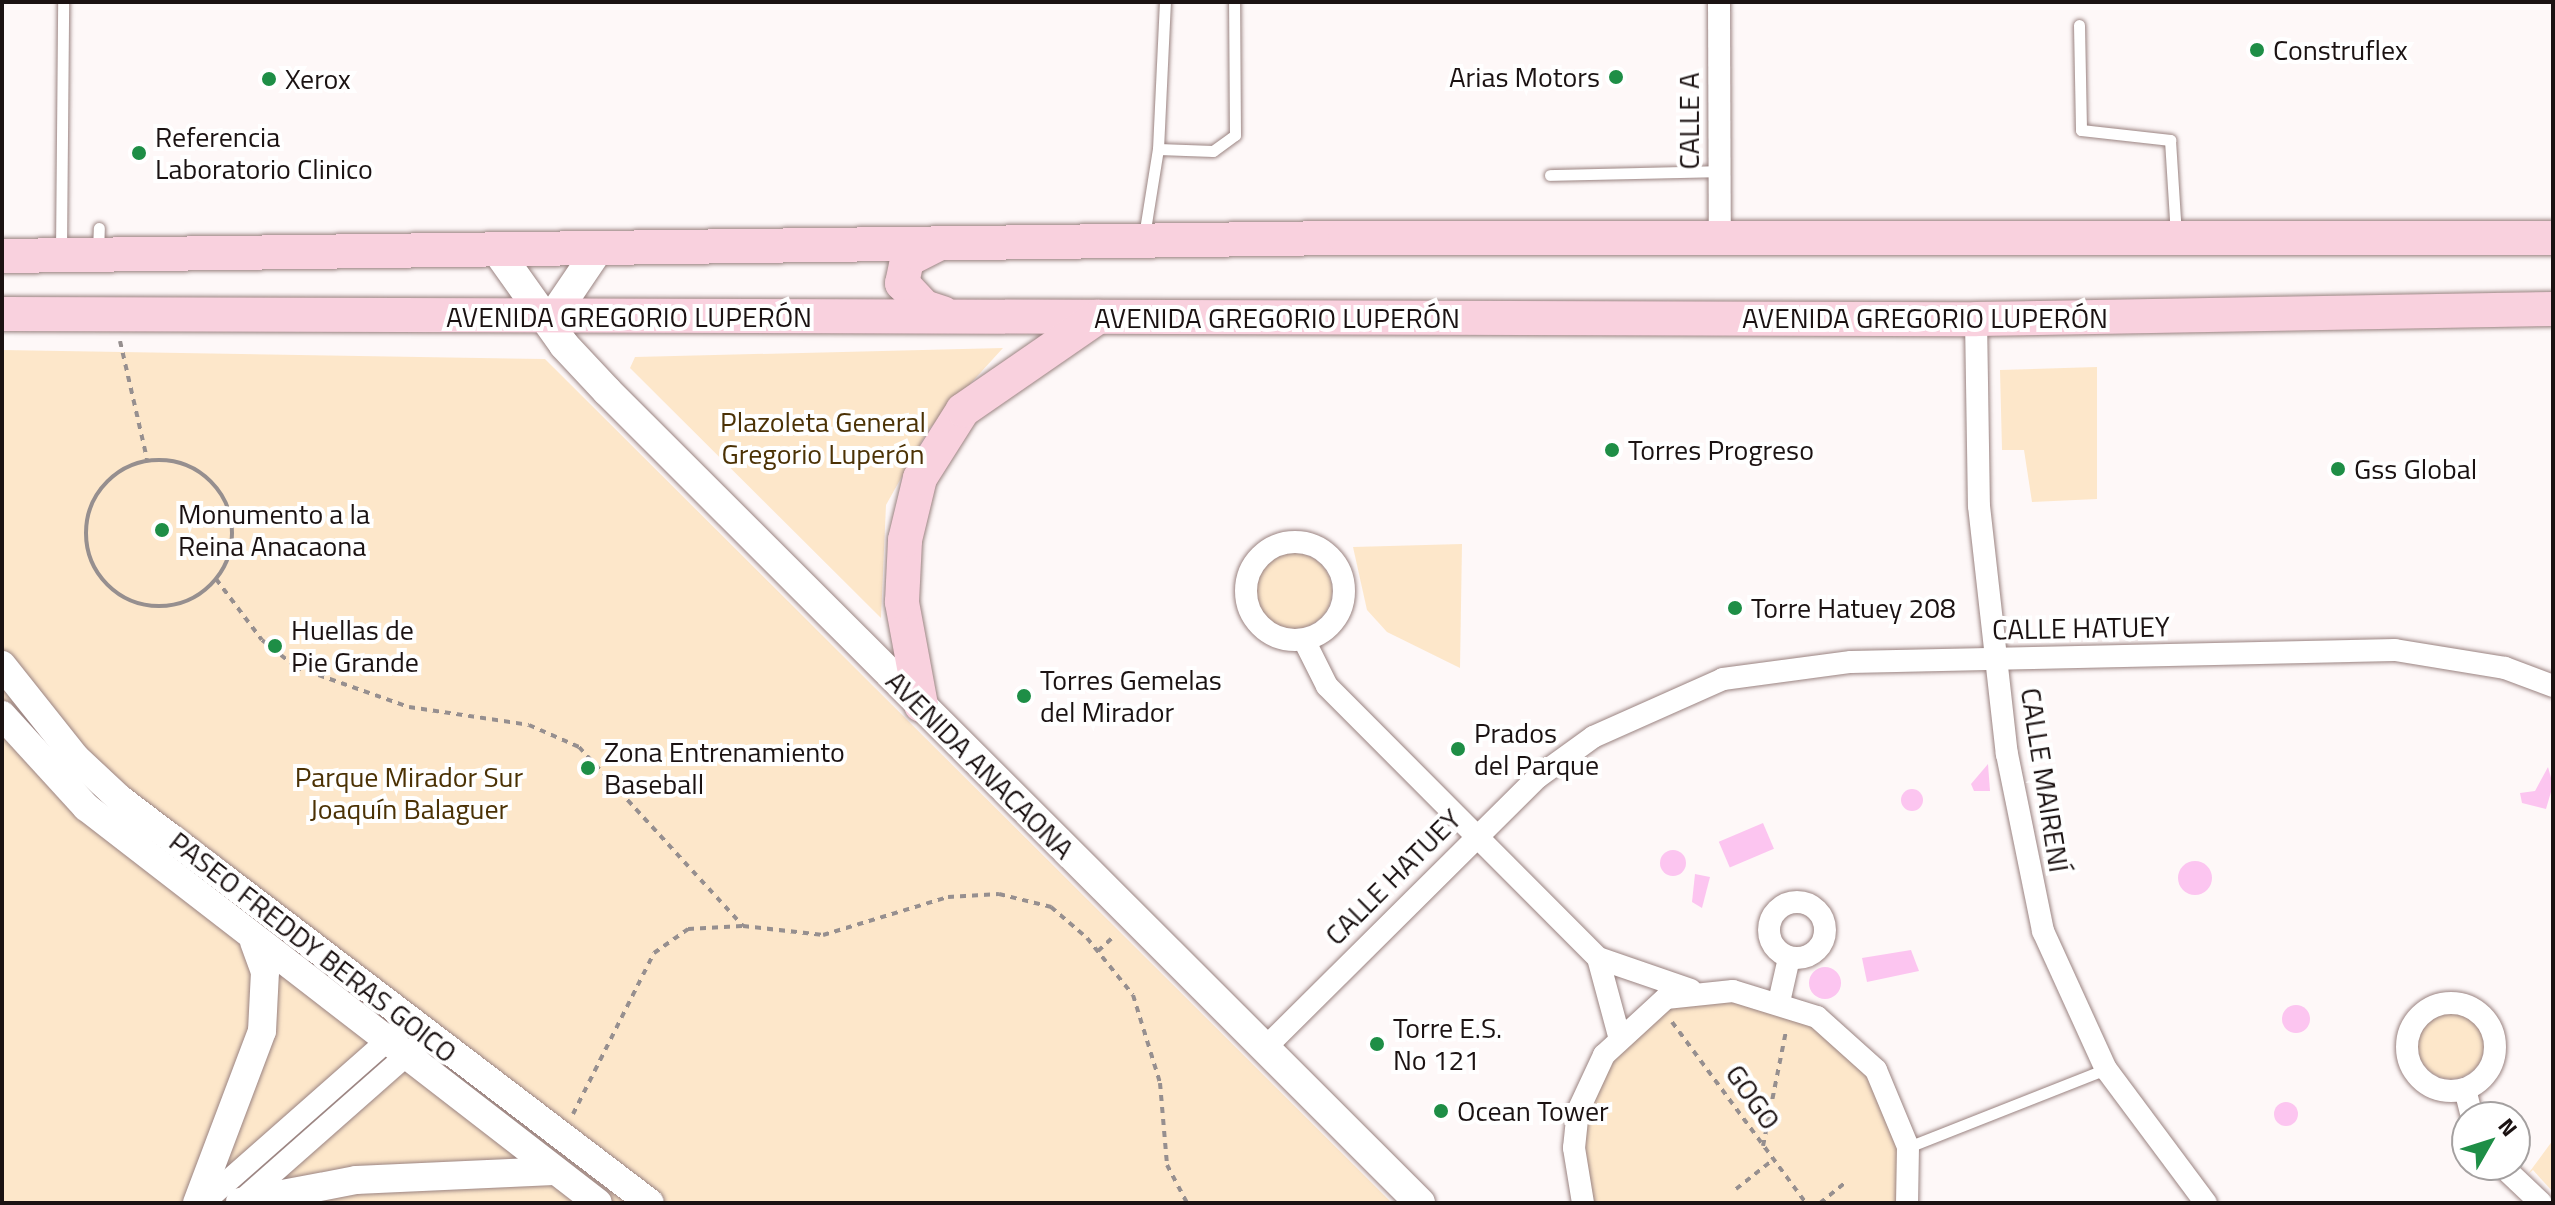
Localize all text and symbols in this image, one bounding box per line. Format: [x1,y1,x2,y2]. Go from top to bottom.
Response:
place label: Construflex [2273,33,2408,67]
marker: Construflex [2248,41,2266,59]
place label: Arias Motors [1449,60,1600,94]
place label: Xerox [285,62,351,96]
marker: Arias Motors [1607,68,1625,86]
marker: Xerox [260,70,278,88]
street label: CALLE A [1672,72,1706,170]
place label: Referencia Laboratorio Clinico [155,120,373,186]
marker: Referencia Laboratorio Clinico [130,144,148,162]
street label: AVENIDA GREGORIO LUPERÓN [446,300,812,334]
street label: AVENIDA GREGORIO LUPERÓN [1094,301,1460,335]
street label: AVENIDA GREGORIO LUPERÓN [1742,301,2108,335]
park label: Plazoleta General Gregorio Luperón [720,405,926,471]
place label: Torres Progreso [1628,433,1814,467]
marker: Torres Progreso [1603,441,1621,459]
place label: Gss Global [2354,452,2477,486]
marker: Gss Global [2329,460,2347,478]
place label: Monumento a la Reina Anacaona [178,497,370,563]
marker: Monumento a la Reina Anacaona [153,521,171,539]
place label: Torre Hatuey 208 [1751,591,1956,625]
marker: Torre Hatuey 208 [1726,599,1744,617]
street label: CALLE HATUEY [1992,610,2170,646]
place label: Huellas de Pie Grande [291,613,419,679]
marker: Huellas de Pie Grande [266,637,284,655]
place label: Torres Gemelas del Mirador [1040,663,1222,729]
street label: AVENIDA ANACAONA [879,664,1081,866]
street label: CALLE MAIRENÍ [2014,686,2076,874]
marker: Torres Gemelas del Mirador [1015,687,1033,705]
place label: Prados del Parque [1474,716,1599,782]
place label: Zona Entrenamiento Baseball [604,735,845,801]
marker: Prados del Parque [1449,740,1467,758]
marker: Zona Entrenamiento Baseball [579,759,597,777]
park label: Parque Mirador Sur Joaquín Balaguer [295,760,523,826]
street label: CALLE HATUEY [1318,802,1468,952]
street label: PASEO FREDDY BERAS GOICO [163,825,463,1069]
place label: Torre E.S. No 121 [1393,1011,1502,1077]
marker: Torre E.S. No 121 [1368,1035,1386,1053]
street label: GOGO [1719,1058,1787,1136]
place label: Ocean Tower [1457,1094,1609,1128]
north arrow [2451,1101,2531,1181]
marker: Ocean Tower [1432,1102,1450,1120]
text: N [2490,1111,2526,1144]

